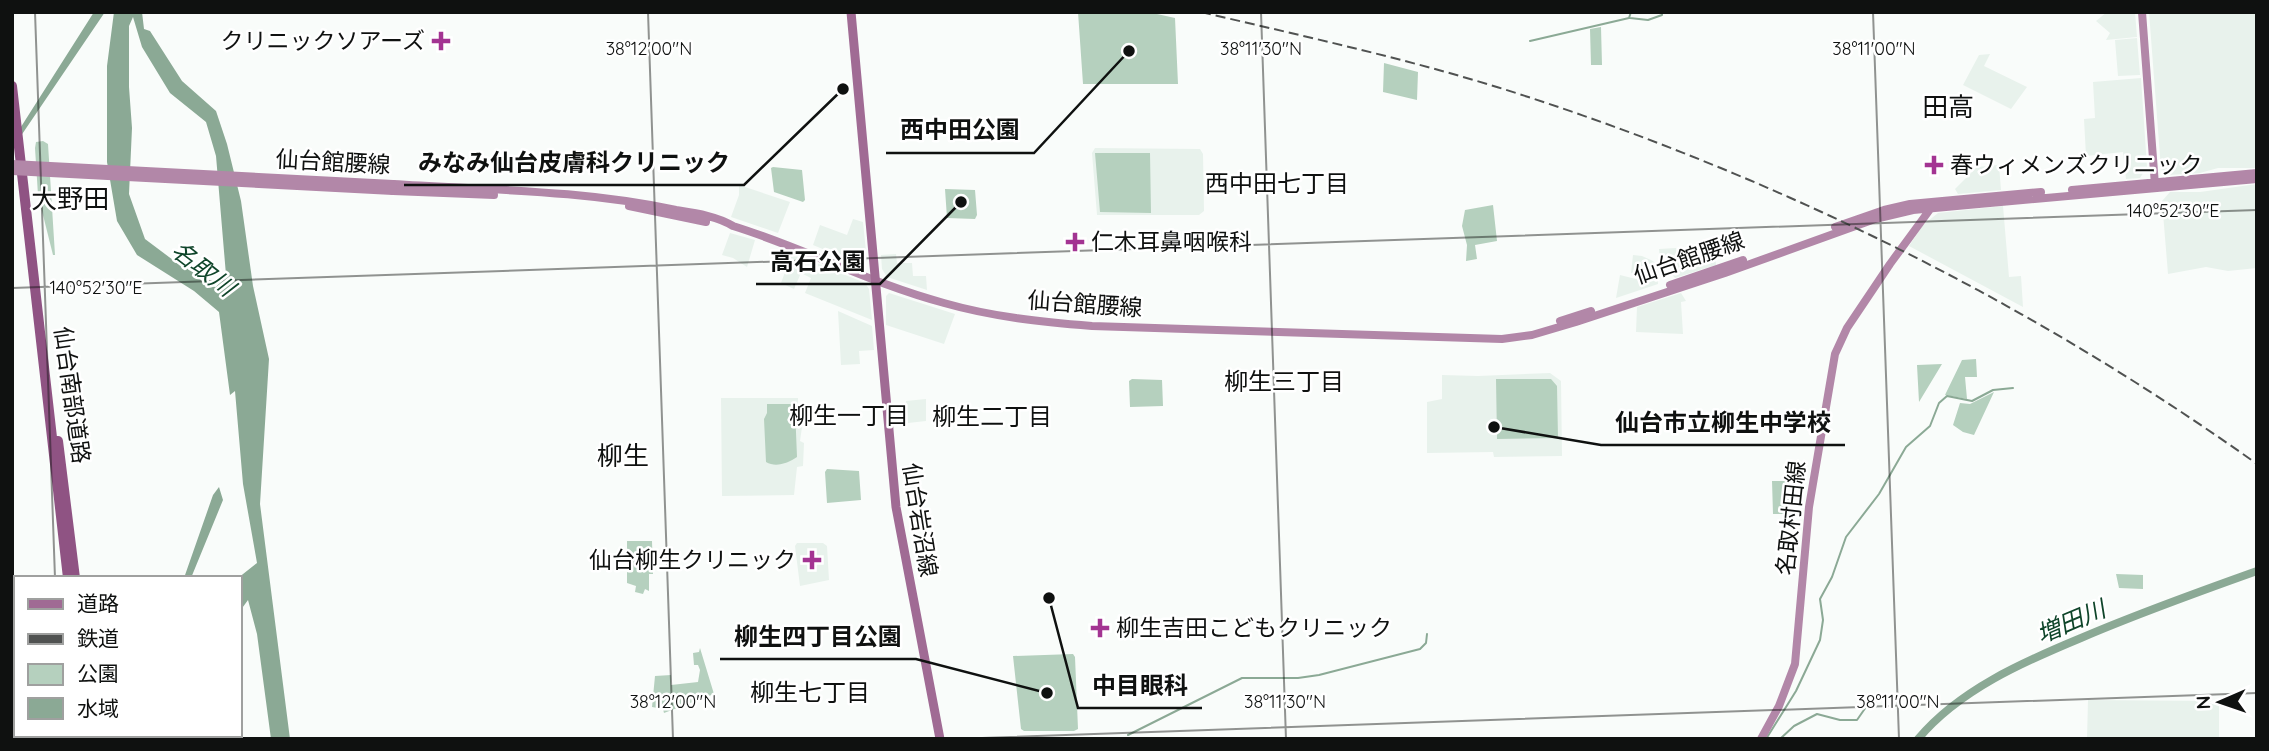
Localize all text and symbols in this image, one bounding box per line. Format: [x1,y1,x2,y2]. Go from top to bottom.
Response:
place label: クリニックソアーズ [221,26,425,55]
marker: クリニックソアーズ [431,31,451,51]
text: 38°12'00"N [606,37,692,60]
text: 38°11'30"N [1220,37,1302,60]
text: 38°11'00"N [1832,37,1916,60]
district label: 田高 [1922,90,1974,123]
callout: 西中田公園 [886,108,1034,153]
text: 西中田公園 [900,114,1020,144]
callout: みなみ仙台皮膚科クリニック [404,140,744,185]
street label: 仙台館腰線 [275,144,391,179]
text: みなみ仙台皮膚科クリニック [418,147,730,177]
place label: 春ウィメンズクリニック [1950,150,2203,179]
marker: 春ウィメンズクリニック [1924,155,1944,175]
district label: 西中田七丁目 [1205,168,1349,198]
district label: 大野田 [31,182,109,215]
text: 140°52'30"E [2126,199,2220,222]
street label: 仙台館腰線 [1630,225,1748,290]
place label: 仁木耳鼻咽喉科 [1091,227,1252,256]
marker: 仁木耳鼻咽喉科 [1065,232,1085,252]
water label: 名取川 [166,234,244,304]
callout: 高石公園 [756,239,880,284]
text: 高石公園 [770,246,866,276]
text: 140°52'30"E [49,276,143,299]
street label: 仙台館腰線 [1027,285,1143,322]
street label: 仙台南部道路 [49,325,96,465]
district label: 柳生三丁目 [1224,366,1344,396]
district label: 柳生一丁目 [789,400,909,430]
callout: 仙台市立柳生中学校 [1601,400,1845,445]
district label: 柳生二丁目 [932,401,1052,431]
text: 仙台市立柳生中学校 [1615,407,1831,437]
district label: 柳生 [597,439,649,472]
street label: 名取村田線 [1770,459,1811,577]
street label: 仙台岩沼線 [897,461,944,579]
place label: 仙台柳生クリニック [589,545,796,574]
marker: 仙台柳生クリニック [802,550,822,570]
legend [14,576,242,737]
text: 道路 [77,590,119,616]
water label: 増田川 [2032,592,2112,649]
place label: 柳生吉田こどもクリニック [1116,613,1392,642]
callout: 柳生四丁目公園 [720,614,916,659]
marker: 柳生吉田こどもクリニック [1090,618,1110,638]
text: 柳生四丁目公園 [734,621,902,651]
text: 鉄道 [77,625,119,651]
text: 公園 [77,660,119,686]
callout: 中目眼科 [1078,663,1202,708]
north arrow [2185,667,2255,737]
text: 中目眼科 [1092,670,1188,700]
district label: 柳生七丁目 [750,677,870,707]
text: 38°12'00"N [630,690,716,713]
text: 38°11'30"N [1244,690,1326,713]
text: 38°11'00"N [1856,690,1940,713]
text: 水域 [77,695,119,721]
text: N [2191,695,2215,710]

